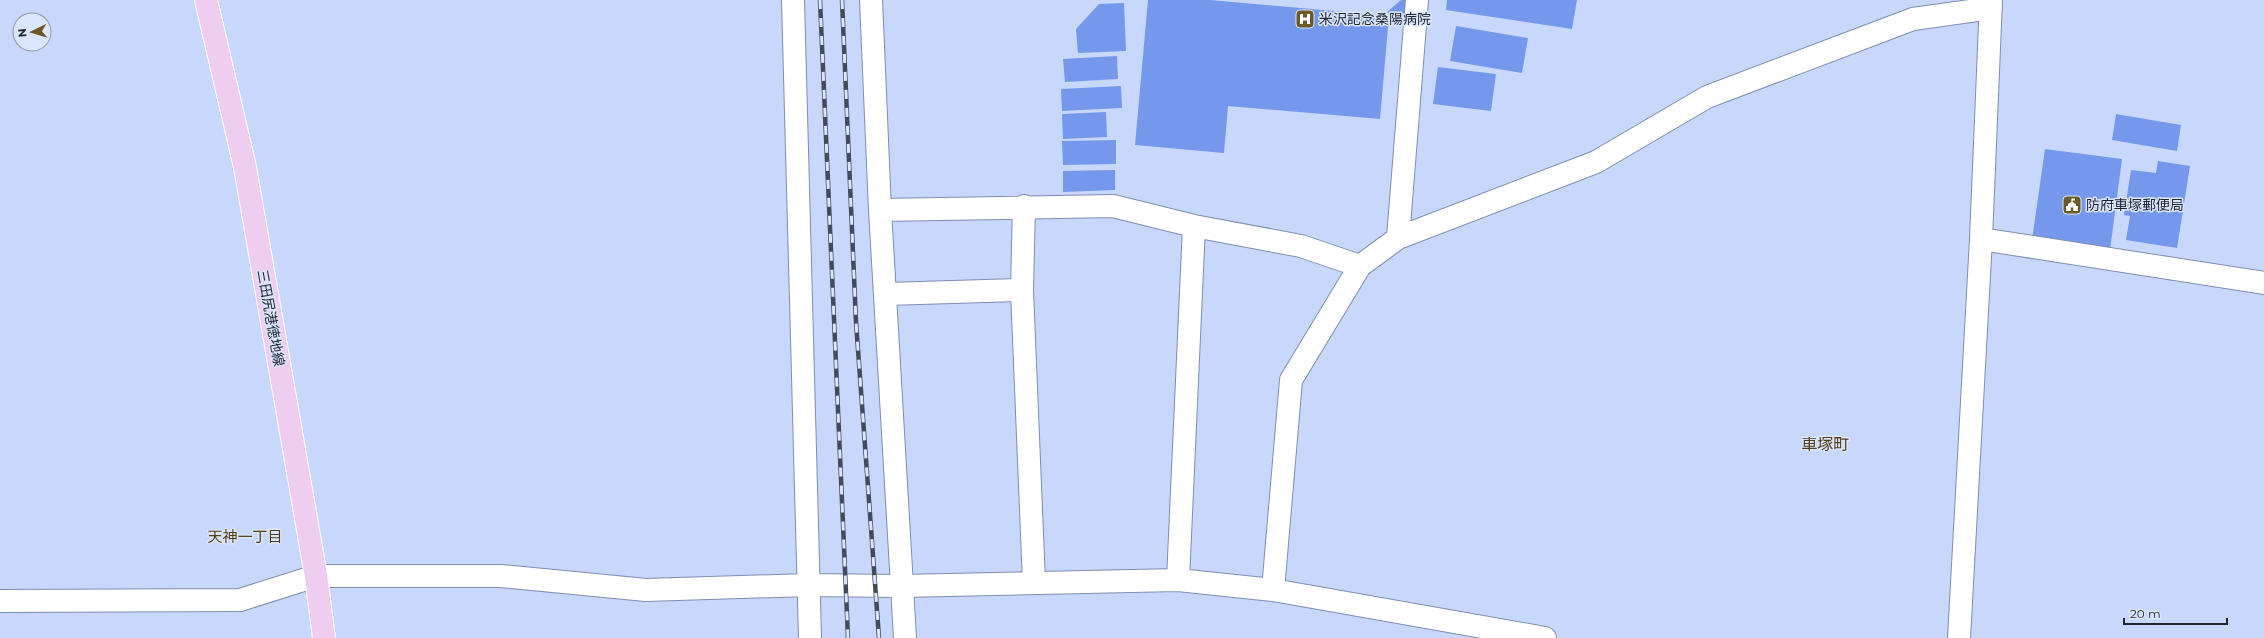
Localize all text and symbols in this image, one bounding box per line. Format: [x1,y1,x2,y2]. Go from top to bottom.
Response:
hospital icon: 米沢記念桑陽病院 [1294,8,1316,30]
place label: 米沢記念桑陽病院 [1319,10,1431,28]
north arrow [12,12,52,52]
text: N [15,28,29,38]
public building icon: 防府車塚郵便局 [2061,194,2083,216]
place label: 防府車塚郵便局 [2086,196,2184,214]
street label: 三田尻港徳地線 [254,268,288,368]
district label: 車塚町 [1801,435,1849,454]
district label: 天神一丁目 [207,527,283,546]
scale bar [2124,600,2227,626]
text: 20 m [2130,606,2161,621]

